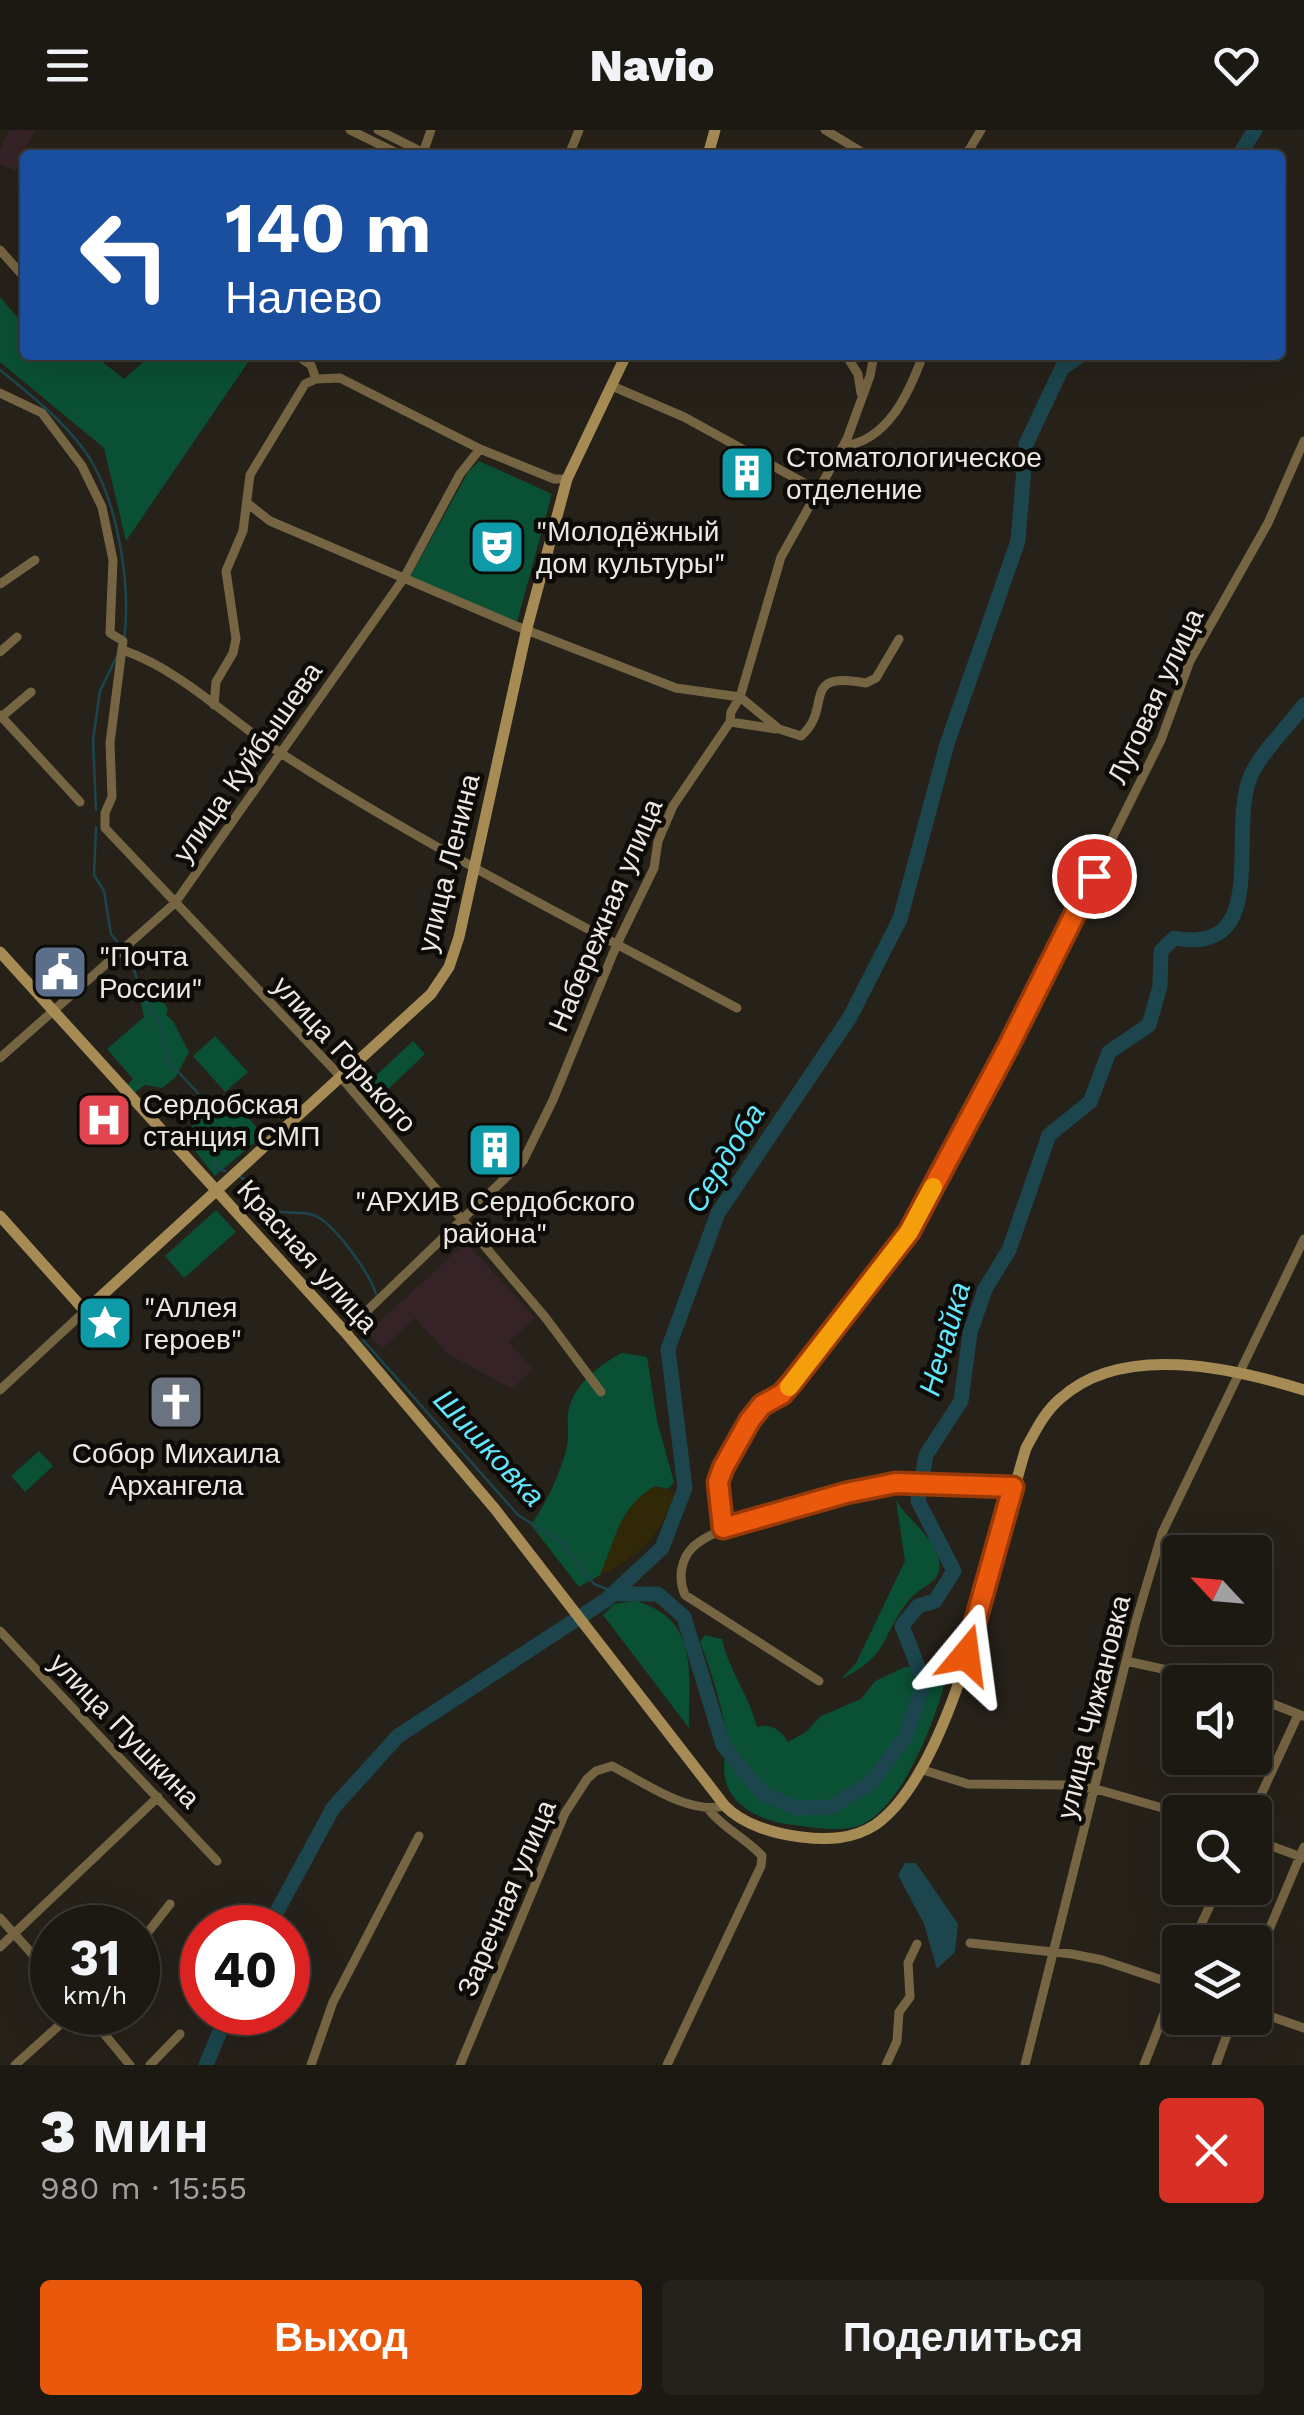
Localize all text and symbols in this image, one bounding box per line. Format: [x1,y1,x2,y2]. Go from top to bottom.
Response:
icon: menu [40,38,95,93]
icon: heart [1209,38,1264,93]
text: Navio [590,39,714,92]
text: 140 m [225,187,431,269]
icon: left [60,190,190,320]
text: Налево [225,271,382,324]
place label: Стоматологическое отделение [786,441,1042,506]
building icon: Стоматологическое отделение [717,443,777,503]
place label: "Молодёжный дом культуры" [536,515,725,580]
theatre icon: "Молодёжный дом культуры" [467,517,527,577]
street label: Луговая улица [1100,603,1211,789]
street label: улица Куйбышева [166,655,329,869]
street label: улица Ленина [410,770,487,956]
street label: Набережная улица [542,794,670,1036]
pin [1052,834,1137,919]
icon: arrive [1067,849,1122,904]
place label: "Почта России" [99,940,203,1005]
public building icon: "Почта России" [30,942,90,1002]
street label: улица Горького [266,969,423,1139]
place label: Сердобская станция СМП [143,1088,320,1153]
hospital icon: Сердобская станция СМП [74,1090,134,1150]
water label: Сердоба [677,1097,772,1219]
building icon: "АРХИВ Сердобского района" [465,1120,525,1180]
street label: Красная улица [230,1173,385,1340]
place label: "АРХИВ Сердобского района" [355,1185,635,1250]
water label: Нечайка [912,1278,977,1400]
place label: "Аллея героев" [144,1291,242,1356]
place icon: "Аллея героев" [75,1293,135,1353]
church icon: Собор Михаила Архангела [146,1372,206,1432]
water label: Шишковка [427,1382,552,1513]
place label: Собор Михаила Архангела [72,1437,281,1502]
north arrow [1162,1535,1272,1645]
map controls [1162,1535,1272,2035]
street label: улица Чижановка [1050,1591,1137,1822]
position arrow [914,1603,1018,1707]
street label: улица Пушкина [43,1646,207,1815]
button: sound [1162,1665,1272,1775]
street label: Заречная улица [450,1795,563,2001]
button: search [1162,1795,1272,1905]
speed limit sign: 40 [180,1905,310,2035]
button: layers [1162,1925,1272,2035]
text: 31 [69,1928,121,1987]
text: km/h [63,1981,127,2010]
text: 3 мин [40,2096,209,2167]
button: close [1159,2098,1264,2203]
text: 980 m · 15:55 [40,2169,247,2207]
button: Выход [40,2280,642,2395]
button: Поделиться [662,2280,1264,2395]

